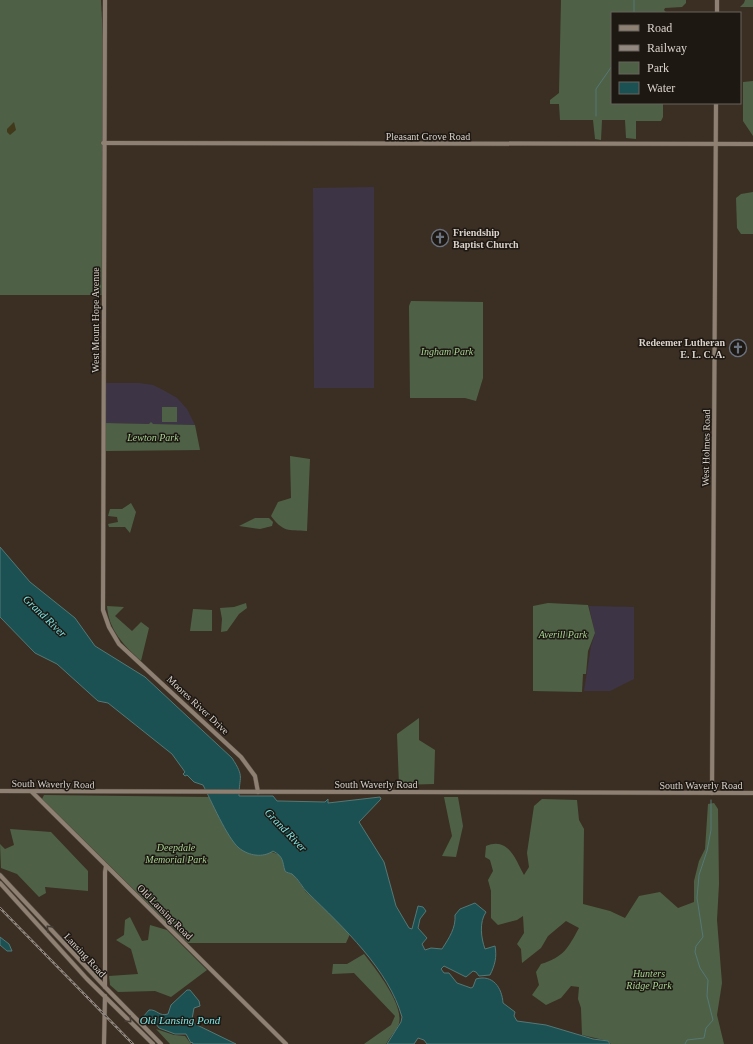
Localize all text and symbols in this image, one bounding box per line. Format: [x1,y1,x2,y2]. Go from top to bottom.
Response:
legend [611,12,741,104]
text: Road [647,21,672,35]
text: Railway [647,41,687,55]
text: Park [647,61,669,75]
text: Water [647,81,675,95]
street label: Pleasant Grove Road [386,131,470,142]
place label: Friendship Baptist Church [453,227,519,250]
church icon: Friendship Baptist Church [430,228,450,248]
street label: West Mount Hope Avenue [90,267,101,373]
place label: Redeemer Lutheran E. L. C. A. [639,337,725,360]
church icon: Redeemer Lutheran E. L. C. A. [728,338,748,358]
park label: Ingham Park [420,346,474,357]
street label: West Holmes Road [700,409,712,487]
park label: Lewton Park [126,432,179,443]
water label: Grand River [21,592,70,640]
park label: Averill Park [538,629,588,640]
street label: Moores River Drive [165,674,232,737]
street label: South Waverly Road [11,778,95,790]
street label: South Waverly Road [335,779,417,790]
street label: South Waverly Road [660,780,742,791]
water label: Grand River [262,806,310,855]
park label: Deepdale Memorial Park [144,842,207,865]
street label: Old Lansing Road [135,882,195,942]
one-way arrow [47,925,54,933]
street label: Lansing Road [62,931,108,979]
park label: Hunters Ridge Park [625,968,672,991]
water label: Old Lansing Pond [140,1014,221,1026]
one-way arrow [124,1015,132,1023]

